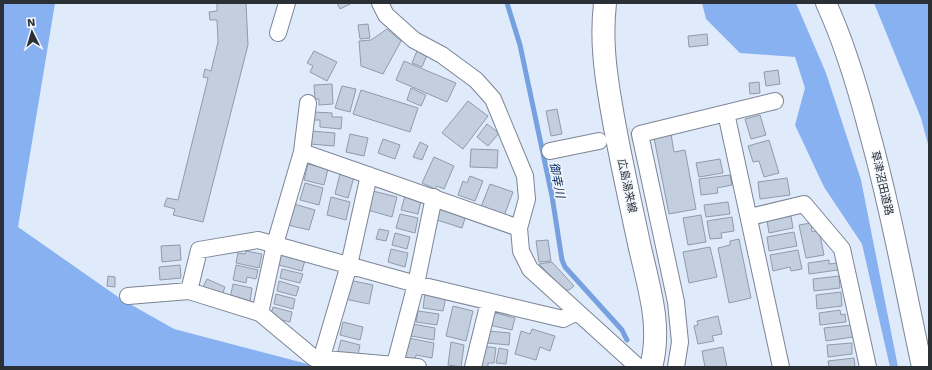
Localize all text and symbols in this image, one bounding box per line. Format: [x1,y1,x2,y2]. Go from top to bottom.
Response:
north arrow [12,12,52,52]
text: N [27,16,36,29]
street label: 草津沼田道路 [868,149,896,217]
street label: 広島湯来線 [615,158,639,214]
water label: 御幸川 [547,161,568,201]

